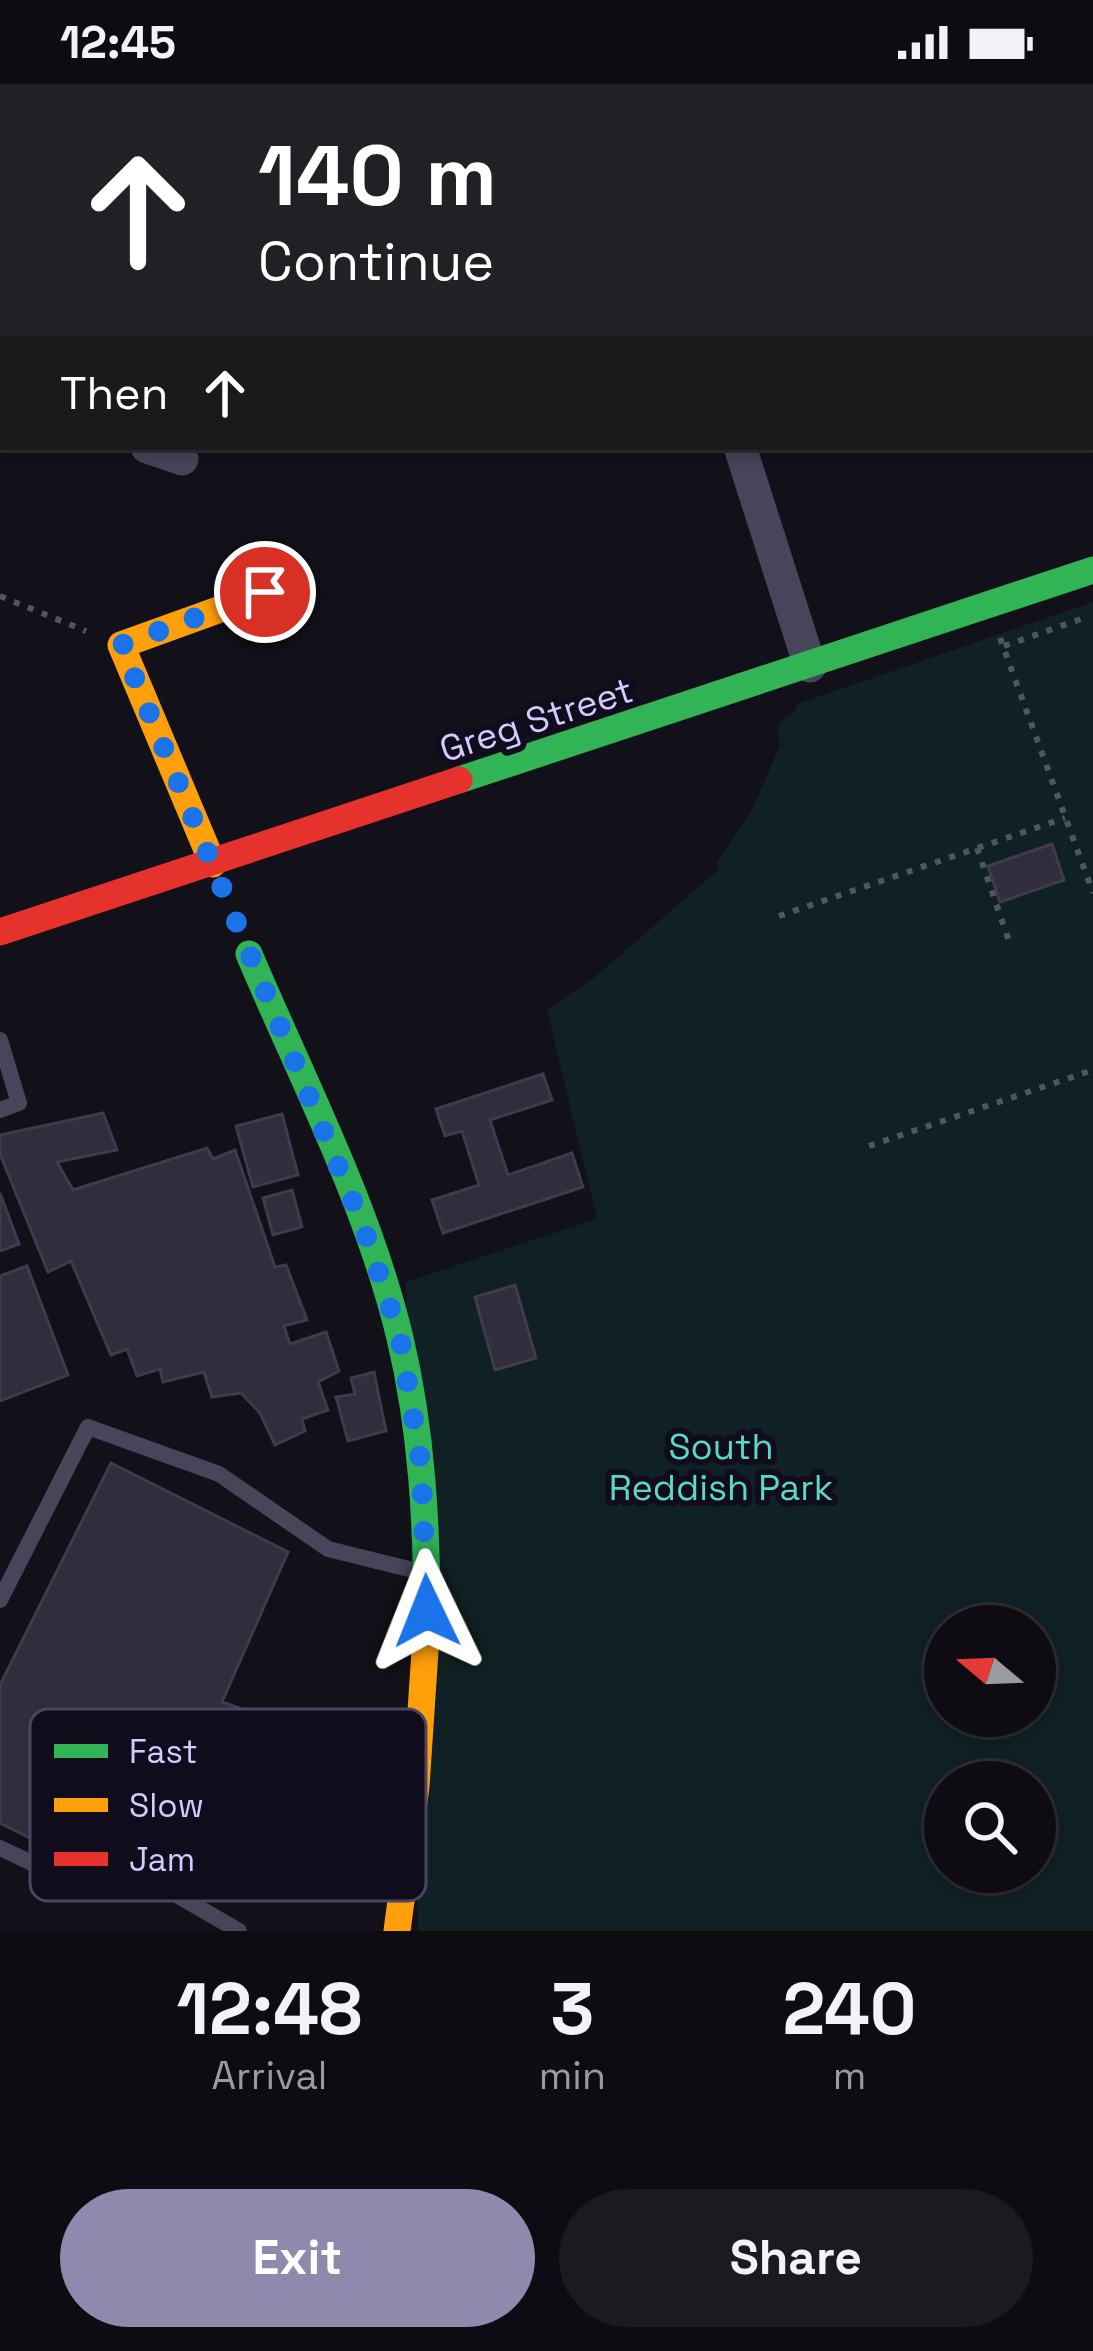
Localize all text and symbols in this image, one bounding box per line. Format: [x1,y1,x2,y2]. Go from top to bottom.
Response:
text: 12:45 [60,14,176,71]
text: 140 m [258,122,497,230]
icon: ahead [60,132,216,288]
text: Continue [258,227,494,296]
icon: ahead [192,360,258,426]
text: Then [60,365,168,422]
pin [214,541,316,643]
icon: arrive [232,559,298,625]
street label: Greg Street [434,667,639,773]
park label: South Reddish Park [609,1424,833,1511]
position arrow [364,1548,490,1674]
north arrow [924,1605,1056,1737]
map controls [924,1605,1056,1893]
legend [30,1709,426,1901]
text: Fast [129,1731,198,1773]
button: search [924,1761,1056,1893]
text: Slow [129,1785,204,1827]
text: Jam [129,1839,195,1881]
text: 12:48 [177,1963,362,2055]
text: 3 [550,1963,594,2055]
text: 240 [782,1963,916,2055]
text: Arrival [211,2051,327,2100]
text: min [539,2051,606,2100]
text: m [833,2051,866,2100]
button: Exit [60,2189,535,2327]
button: Share [559,2189,1033,2327]

